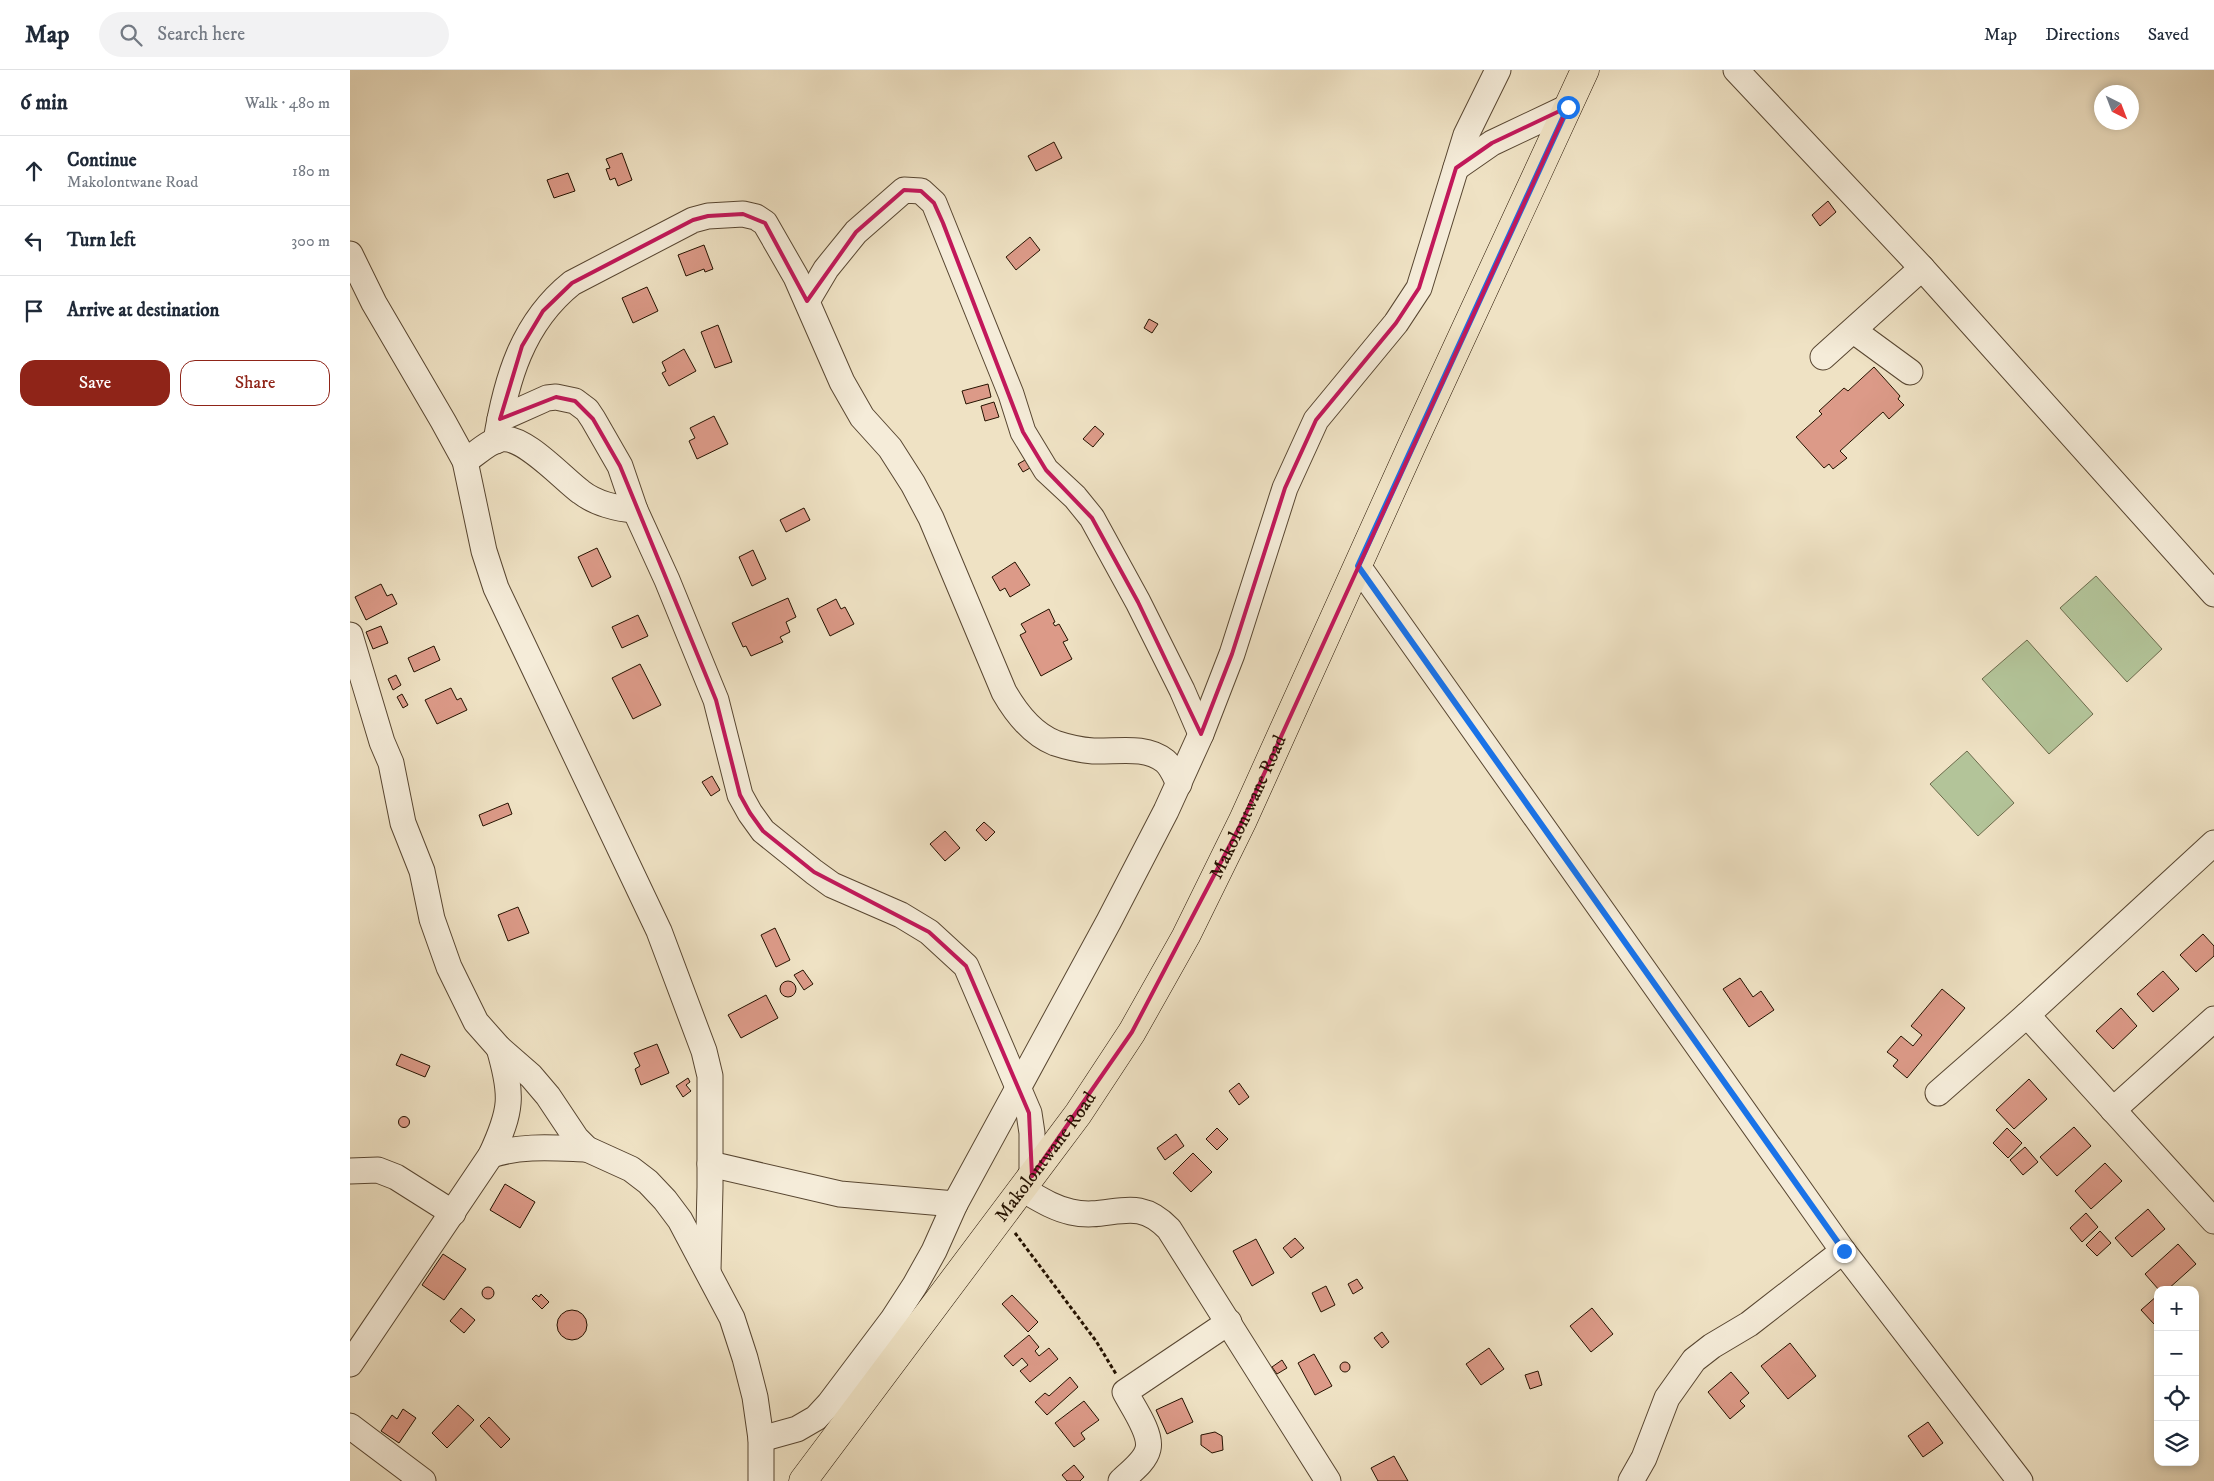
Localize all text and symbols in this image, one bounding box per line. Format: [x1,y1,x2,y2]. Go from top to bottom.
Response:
search box [99,12,449,57]
text: Map [25,20,69,50]
icon: search [117,21,145,49]
text: Search here [157,23,245,46]
text: Map [1984,24,2017,46]
text: Directions [2045,24,2120,46]
text: Saved [2148,24,2189,46]
north arrow [2094,85,2139,130]
text: 6 min [20,90,68,116]
text: Walk · 480 m [245,93,330,113]
route start [1557,96,1580,119]
text: Continue [67,149,137,172]
icon: ahead [20,157,48,185]
text: 180 m [292,161,330,181]
text: Makolontwane Road [67,172,198,192]
icon: left [20,227,48,255]
text: Turn left [67,229,136,252]
text: 300 m [291,231,330,251]
icon: arrive [20,297,48,325]
text: Arrive at destination [67,299,219,322]
button: Save [20,360,170,406]
button: Share [180,360,330,406]
street label: Makolontwane Road [1204,731,1291,883]
street label: Makolontwane Road [990,1087,1101,1226]
route end [1833,1240,1856,1263]
map controls [2154,1286,2199,1466]
button: + [2154,1286,2199,1331]
button: − [2154,1331,2199,1376]
button: locate [2154,1376,2199,1421]
button: layers [2154,1421,2199,1466]

